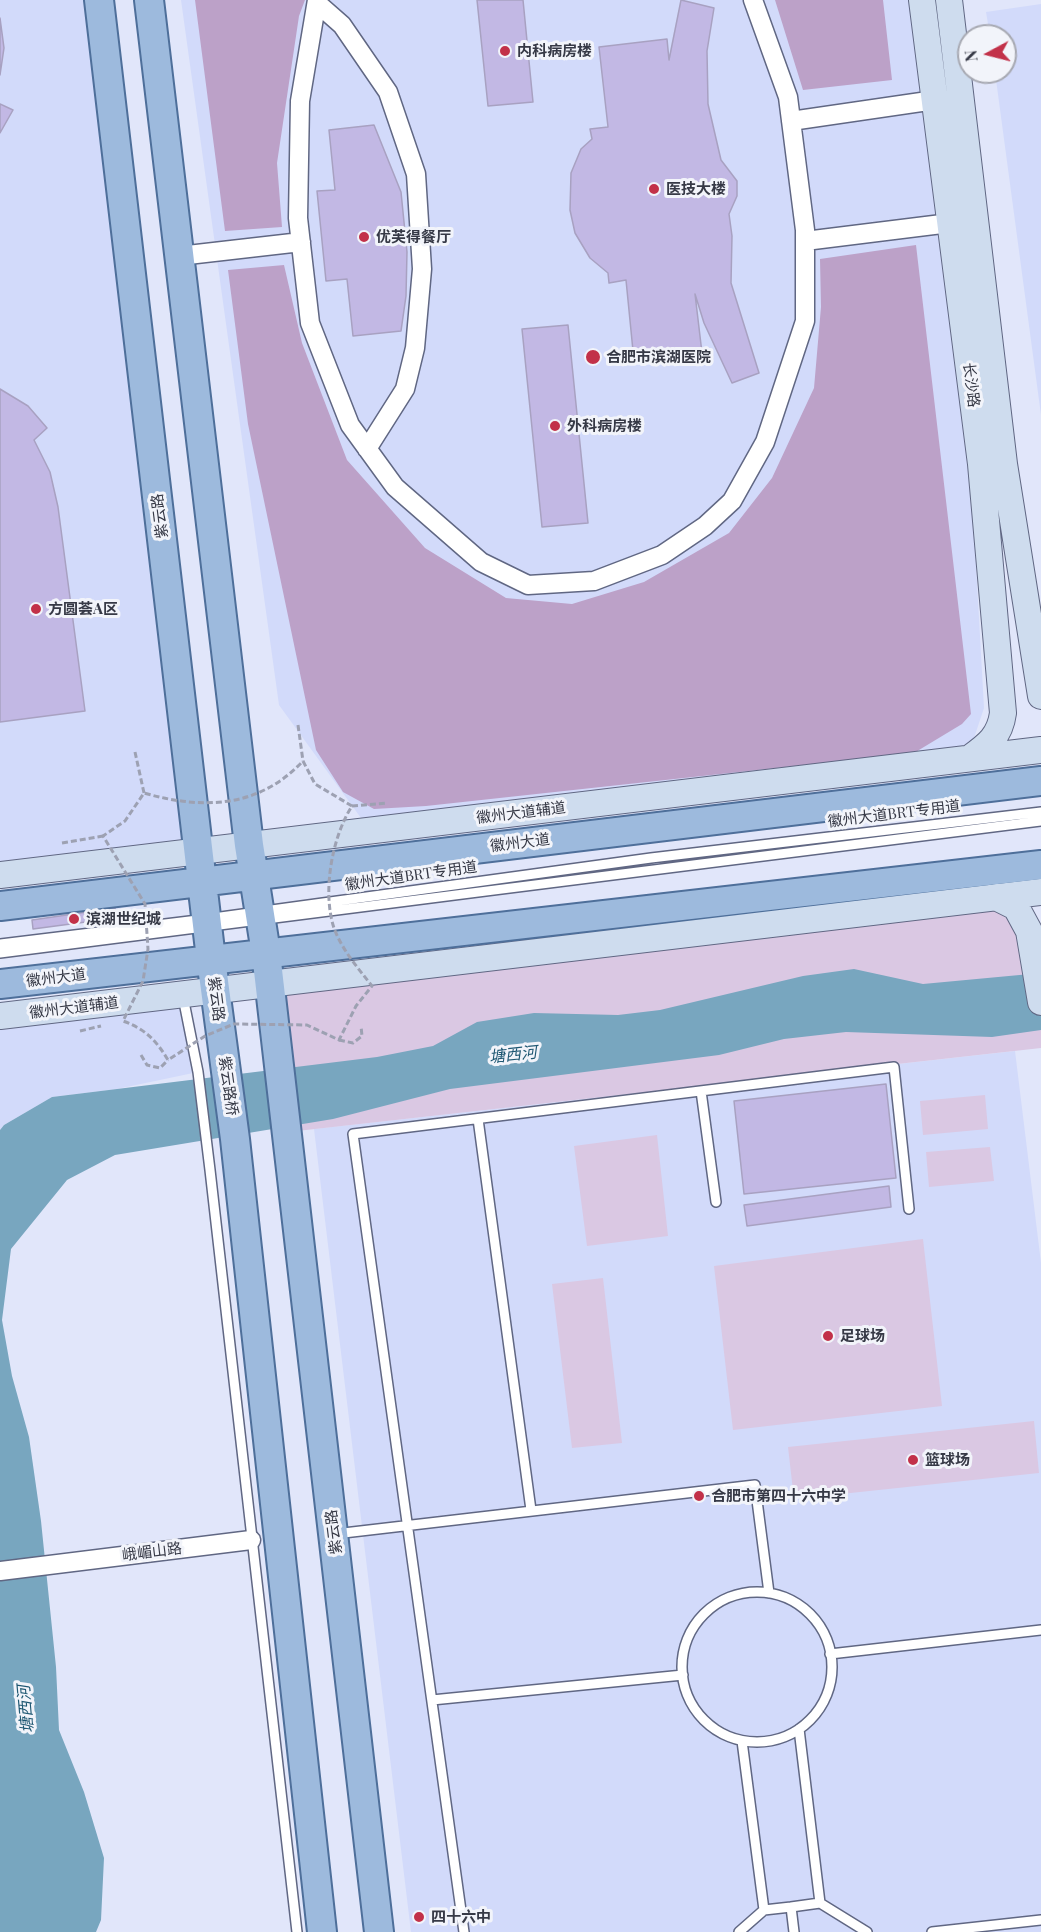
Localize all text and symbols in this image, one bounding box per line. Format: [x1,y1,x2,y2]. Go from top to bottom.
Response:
north arrow [957,24,1017,84]
place label: 内科病房楼 [517,42,592,60]
marker: 内科病房楼 [498,44,512,58]
text: N [959,49,982,63]
place label: 医技大楼 [666,180,726,198]
marker: 医技大楼 [647,182,661,196]
place label: 优芙得餐厅 [376,228,451,246]
marker: 优芙得餐厅 [357,230,371,244]
marker: 合肥市滨湖医院 [584,348,602,366]
place label: 合肥市滨湖医院 [606,348,711,366]
street label: 长沙路 [959,362,983,408]
place label: 外科病房楼 [567,417,642,435]
marker: 外科病房楼 [548,419,562,433]
street label: 紫云路 [148,493,172,539]
place label: 方圆荟A区 [48,600,118,618]
marker: 方圆荟A区 [29,602,43,616]
street label: 徽州大道BRT专用道 [827,797,961,831]
street label: 徽州大道辅道 [475,799,567,827]
street label: 徽州大道 [489,830,551,856]
street label: 徽州大道BRT专用道 [344,858,478,894]
place label: 滨湖世纪城 [86,910,161,928]
marker: 滨湖世纪城 [67,912,81,926]
street label: 徽州大道 [25,965,87,991]
street label: 紫云路 [204,976,228,1022]
street label: 徽州大道辅道 [28,994,120,1022]
water label: 塘西河 [488,1043,538,1067]
street label: 紫云路桥 [215,1055,241,1117]
place label: 足球场 [840,1327,885,1345]
marker: 足球场 [821,1329,835,1343]
place label: 篮球场 [925,1451,970,1469]
marker: 篮球场 [906,1453,920,1467]
place label: 合肥市第四十六中学 [711,1487,846,1505]
marker: 合肥市第四十六中学 [692,1489,706,1503]
street label: 紫云路 [322,1509,346,1555]
street label: 峨嵋山路 [121,1539,183,1565]
water label: 塘西河 [14,1684,38,1734]
place label: 四十六中 [431,1908,491,1926]
marker: 四十六中 [412,1910,426,1924]

